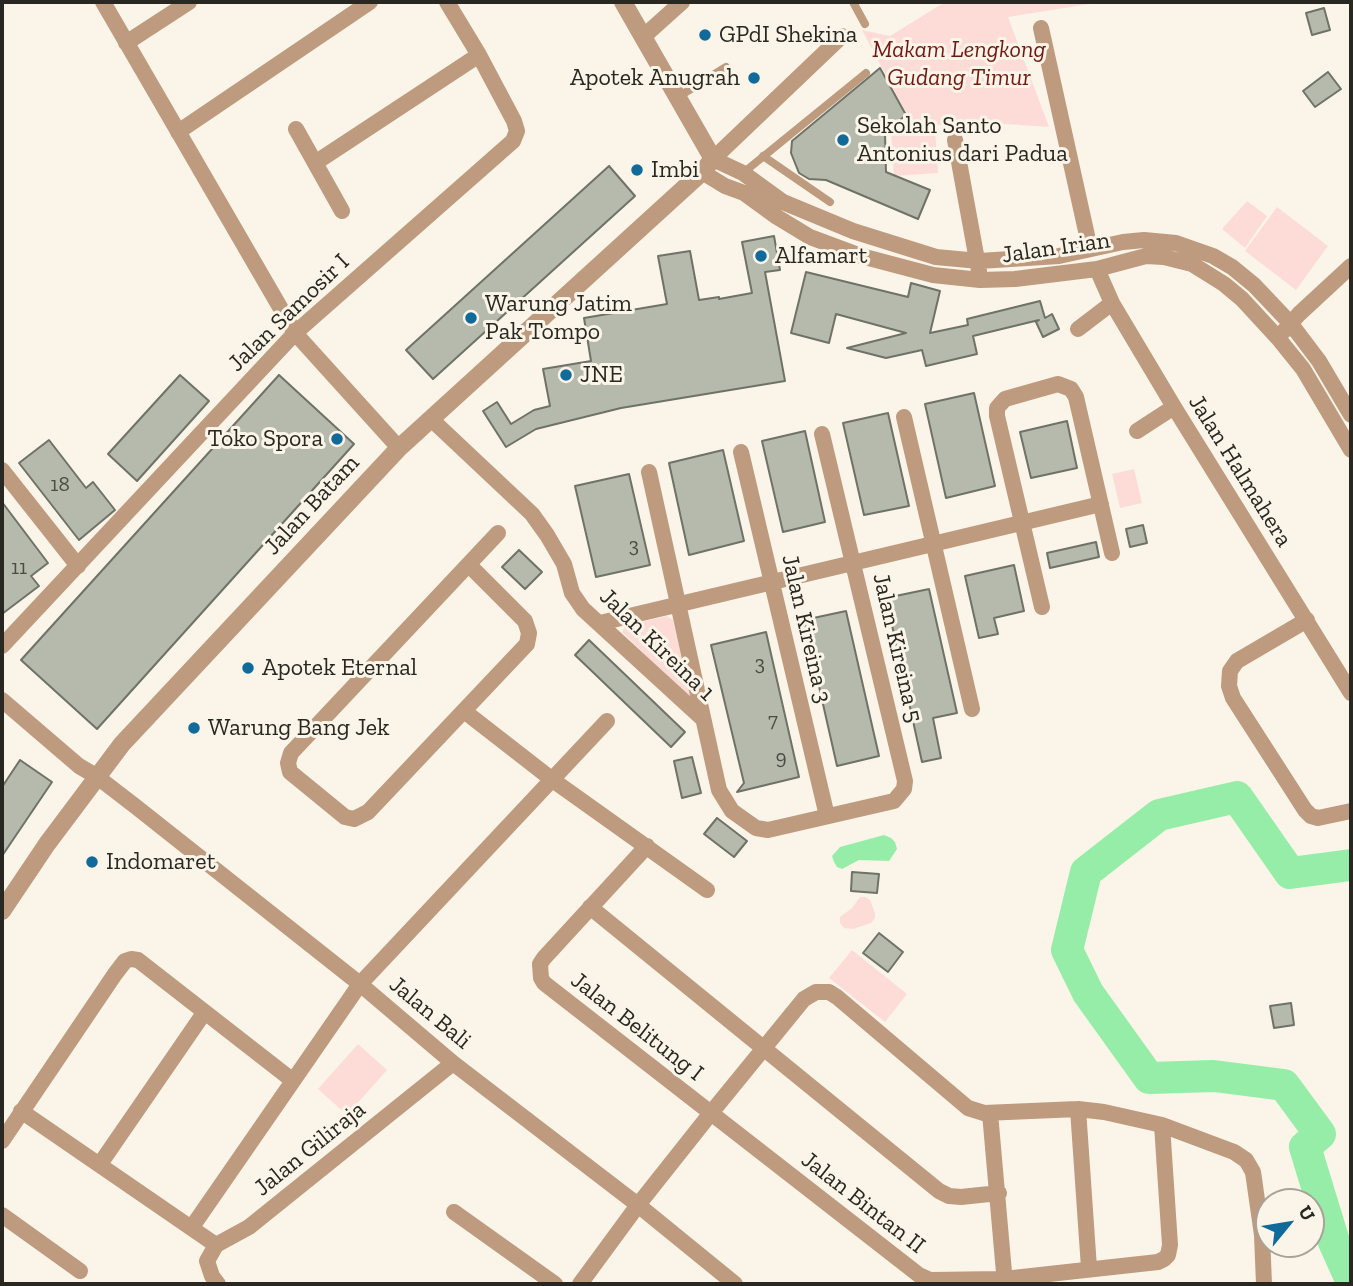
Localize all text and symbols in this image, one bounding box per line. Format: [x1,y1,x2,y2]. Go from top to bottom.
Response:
place label: GPdI Shekina [719,21,857,49]
marker: GPdI Shekina [697,27,713,43]
park label: Makam Lengkong Gudang Timur [872,36,1046,92]
place label: Apotek Anugrah [570,64,740,92]
marker: Apotek Anugrah [746,70,762,86]
place label: Sekolah Santo Antonius dari Padua [857,112,1068,168]
marker: Sekolah Santo Antonius dari Padua [835,132,851,148]
place label: Imbi [651,156,699,184]
marker: Imbi [629,162,645,178]
street label: Jalan Irian [1000,226,1112,270]
place label: Alfamart [775,242,867,270]
street label: Jalan Samosir I [223,248,355,378]
marker: Alfamart [753,248,769,264]
place label: Warung Jatim Pak Tompo [485,290,632,346]
marker: Warung Jatim Pak Tompo [463,310,479,326]
place label: JNE [580,361,623,389]
marker: JNE [558,367,574,383]
street label: Jalan Halmahera [1182,390,1298,552]
place label: Toko Spora [208,425,323,453]
marker: Toko Spora [329,431,345,447]
street label: Jalan Batam [258,449,366,561]
house number: 18 [50,472,70,498]
house number: 3 [629,533,639,559]
street label: Jalan Kireina 3 [775,552,837,706]
house number: 11 [11,555,27,581]
street label: Jalan Kireina 5 [866,571,928,725]
street label: Jalan Kireina 1 [593,583,721,707]
house number: 3 [755,651,765,677]
place label: Apotek Eternal [262,654,417,682]
marker: Apotek Eternal [240,660,256,676]
house number: 7 [768,708,778,734]
place label: Warung Bang Jek [208,714,389,742]
marker: Warung Bang Jek [186,720,202,736]
house number: 9 [775,745,787,771]
place label: Indomaret [106,848,216,876]
marker: Indomaret [84,854,100,870]
street label: Jalan Belitung I [565,966,709,1088]
street label: Jalan Bali [383,970,477,1056]
street label: Jalan Giliraja [249,1095,371,1203]
street label: Jalan Bintan II [795,1146,931,1260]
north arrow [1255,1188,1325,1258]
text: U [1294,1202,1320,1225]

